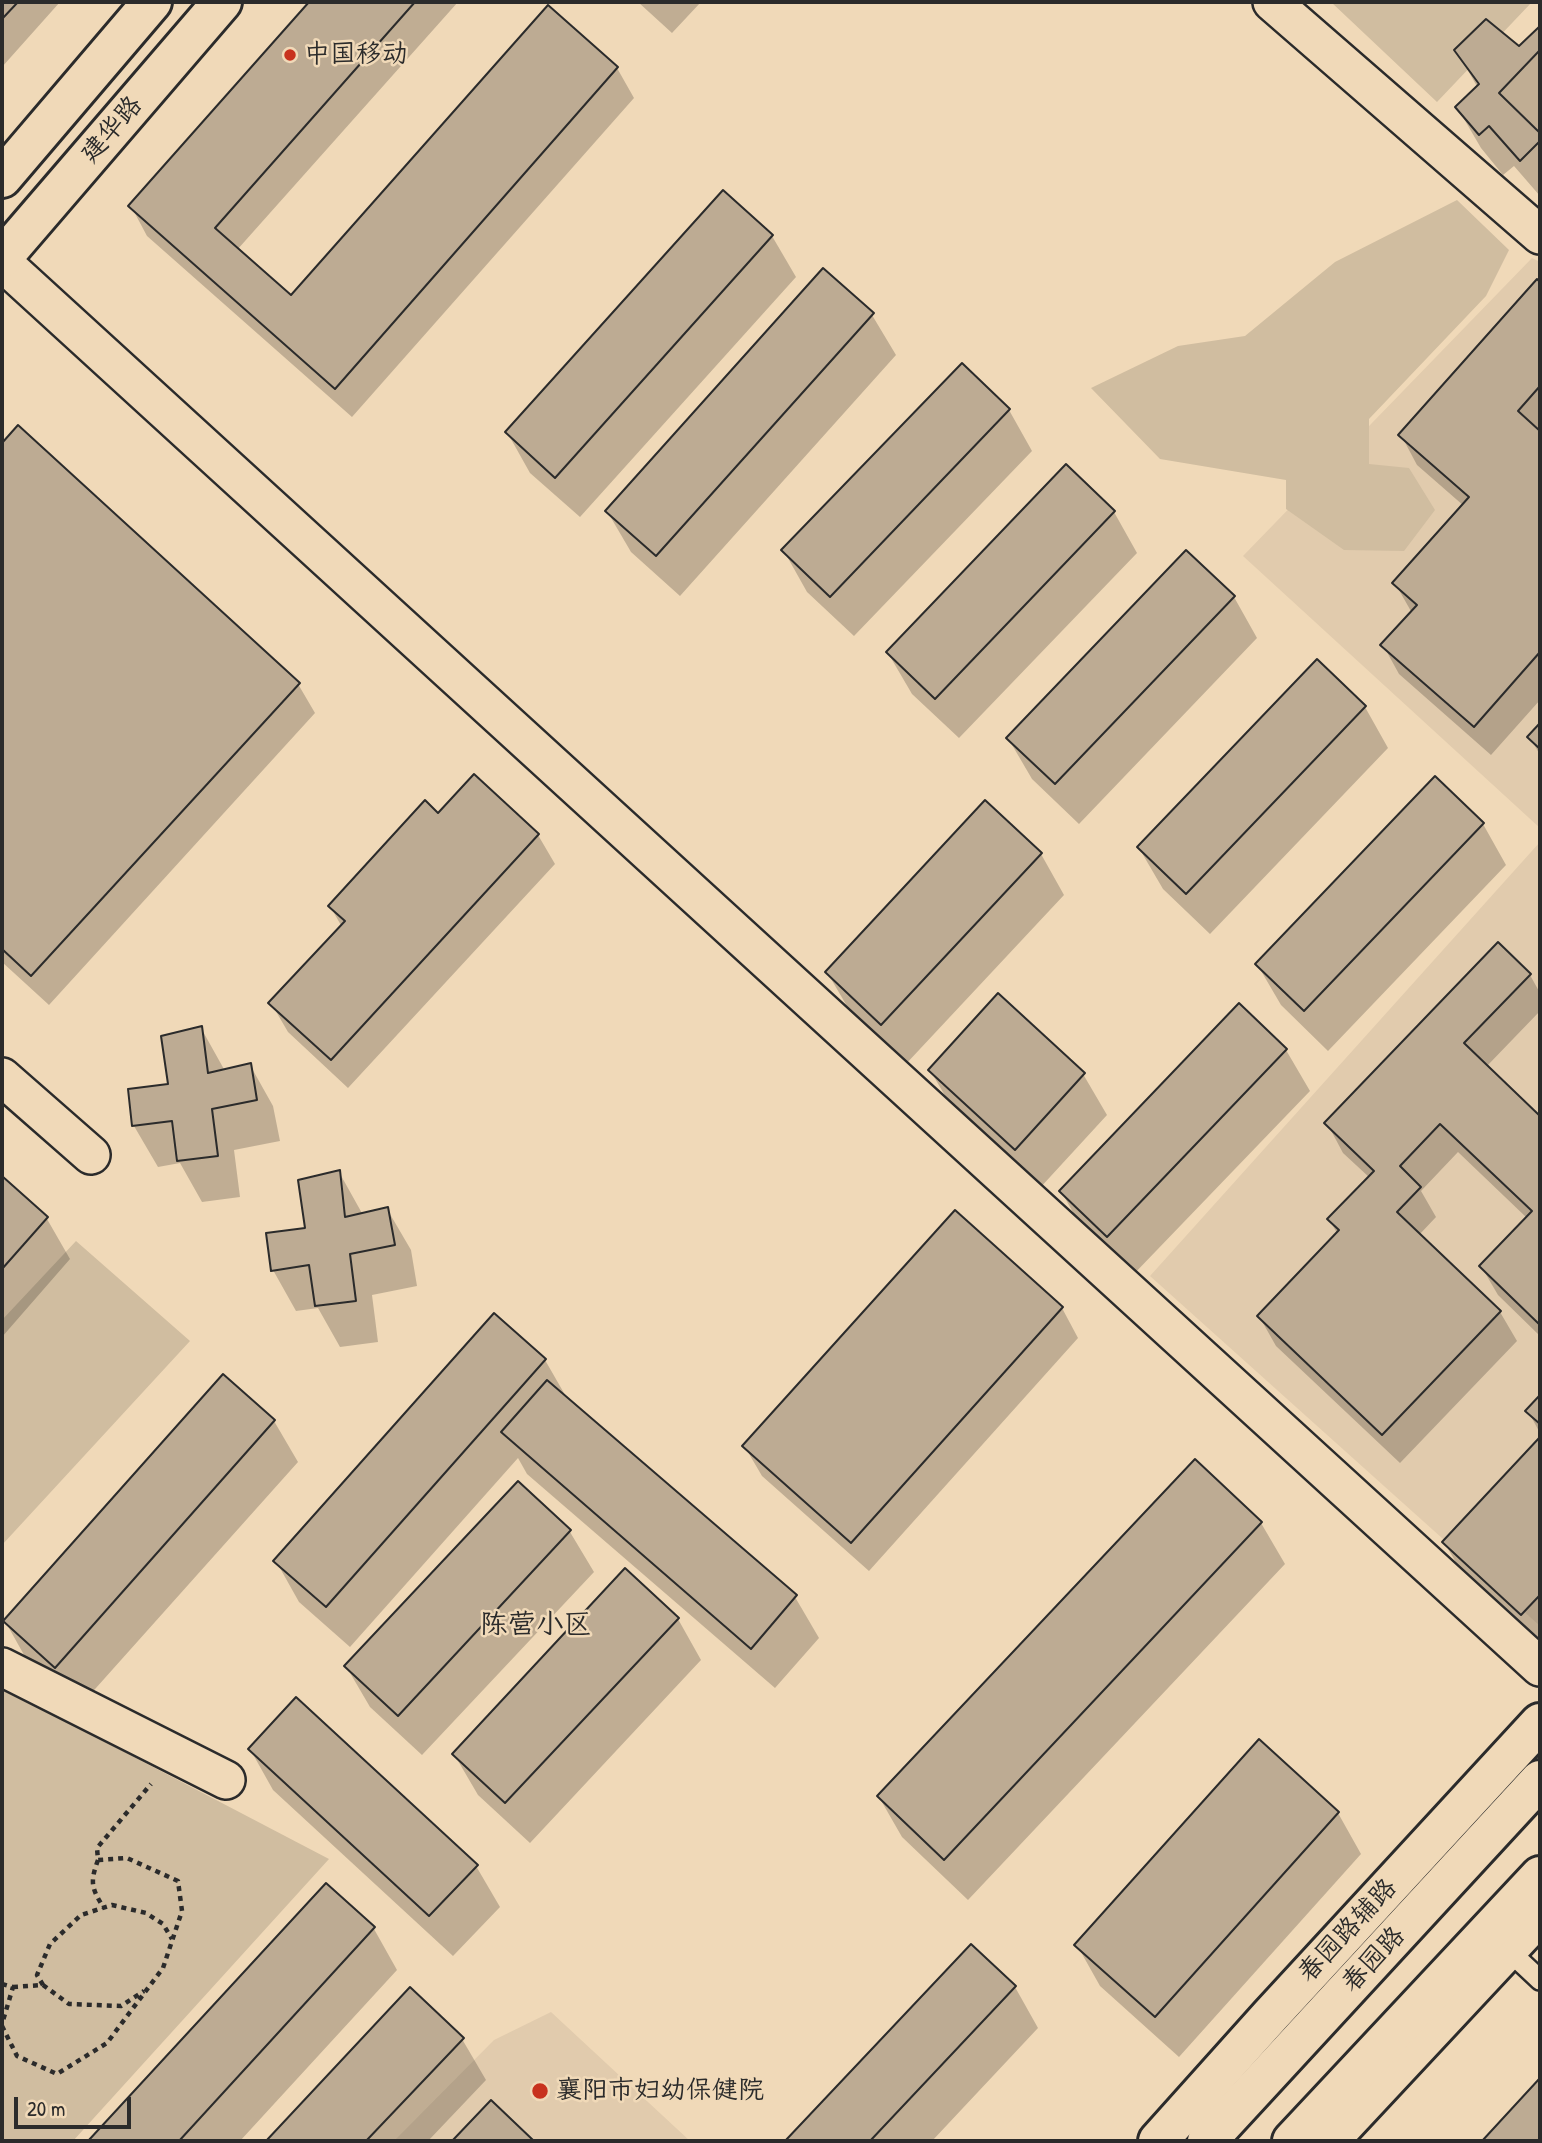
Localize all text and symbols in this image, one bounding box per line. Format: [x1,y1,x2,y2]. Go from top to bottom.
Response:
place label: 中国移动 [304,39,408,71]
marker: 中国移动 [282,47,298,63]
street label: 建华路 [75,90,149,170]
district label: 陈营小区 [480,1609,592,1643]
street label: 春园路辅路 [1292,1873,1404,1989]
street label: 春园路 [1336,1921,1412,1999]
place label: 襄阳市妇幼保健院 [556,2075,764,2107]
marker: 襄阳市妇幼保健院 [530,2081,550,2101]
scale bar [18,2084,135,2128]
text: 20 m [27,2094,65,2123]

